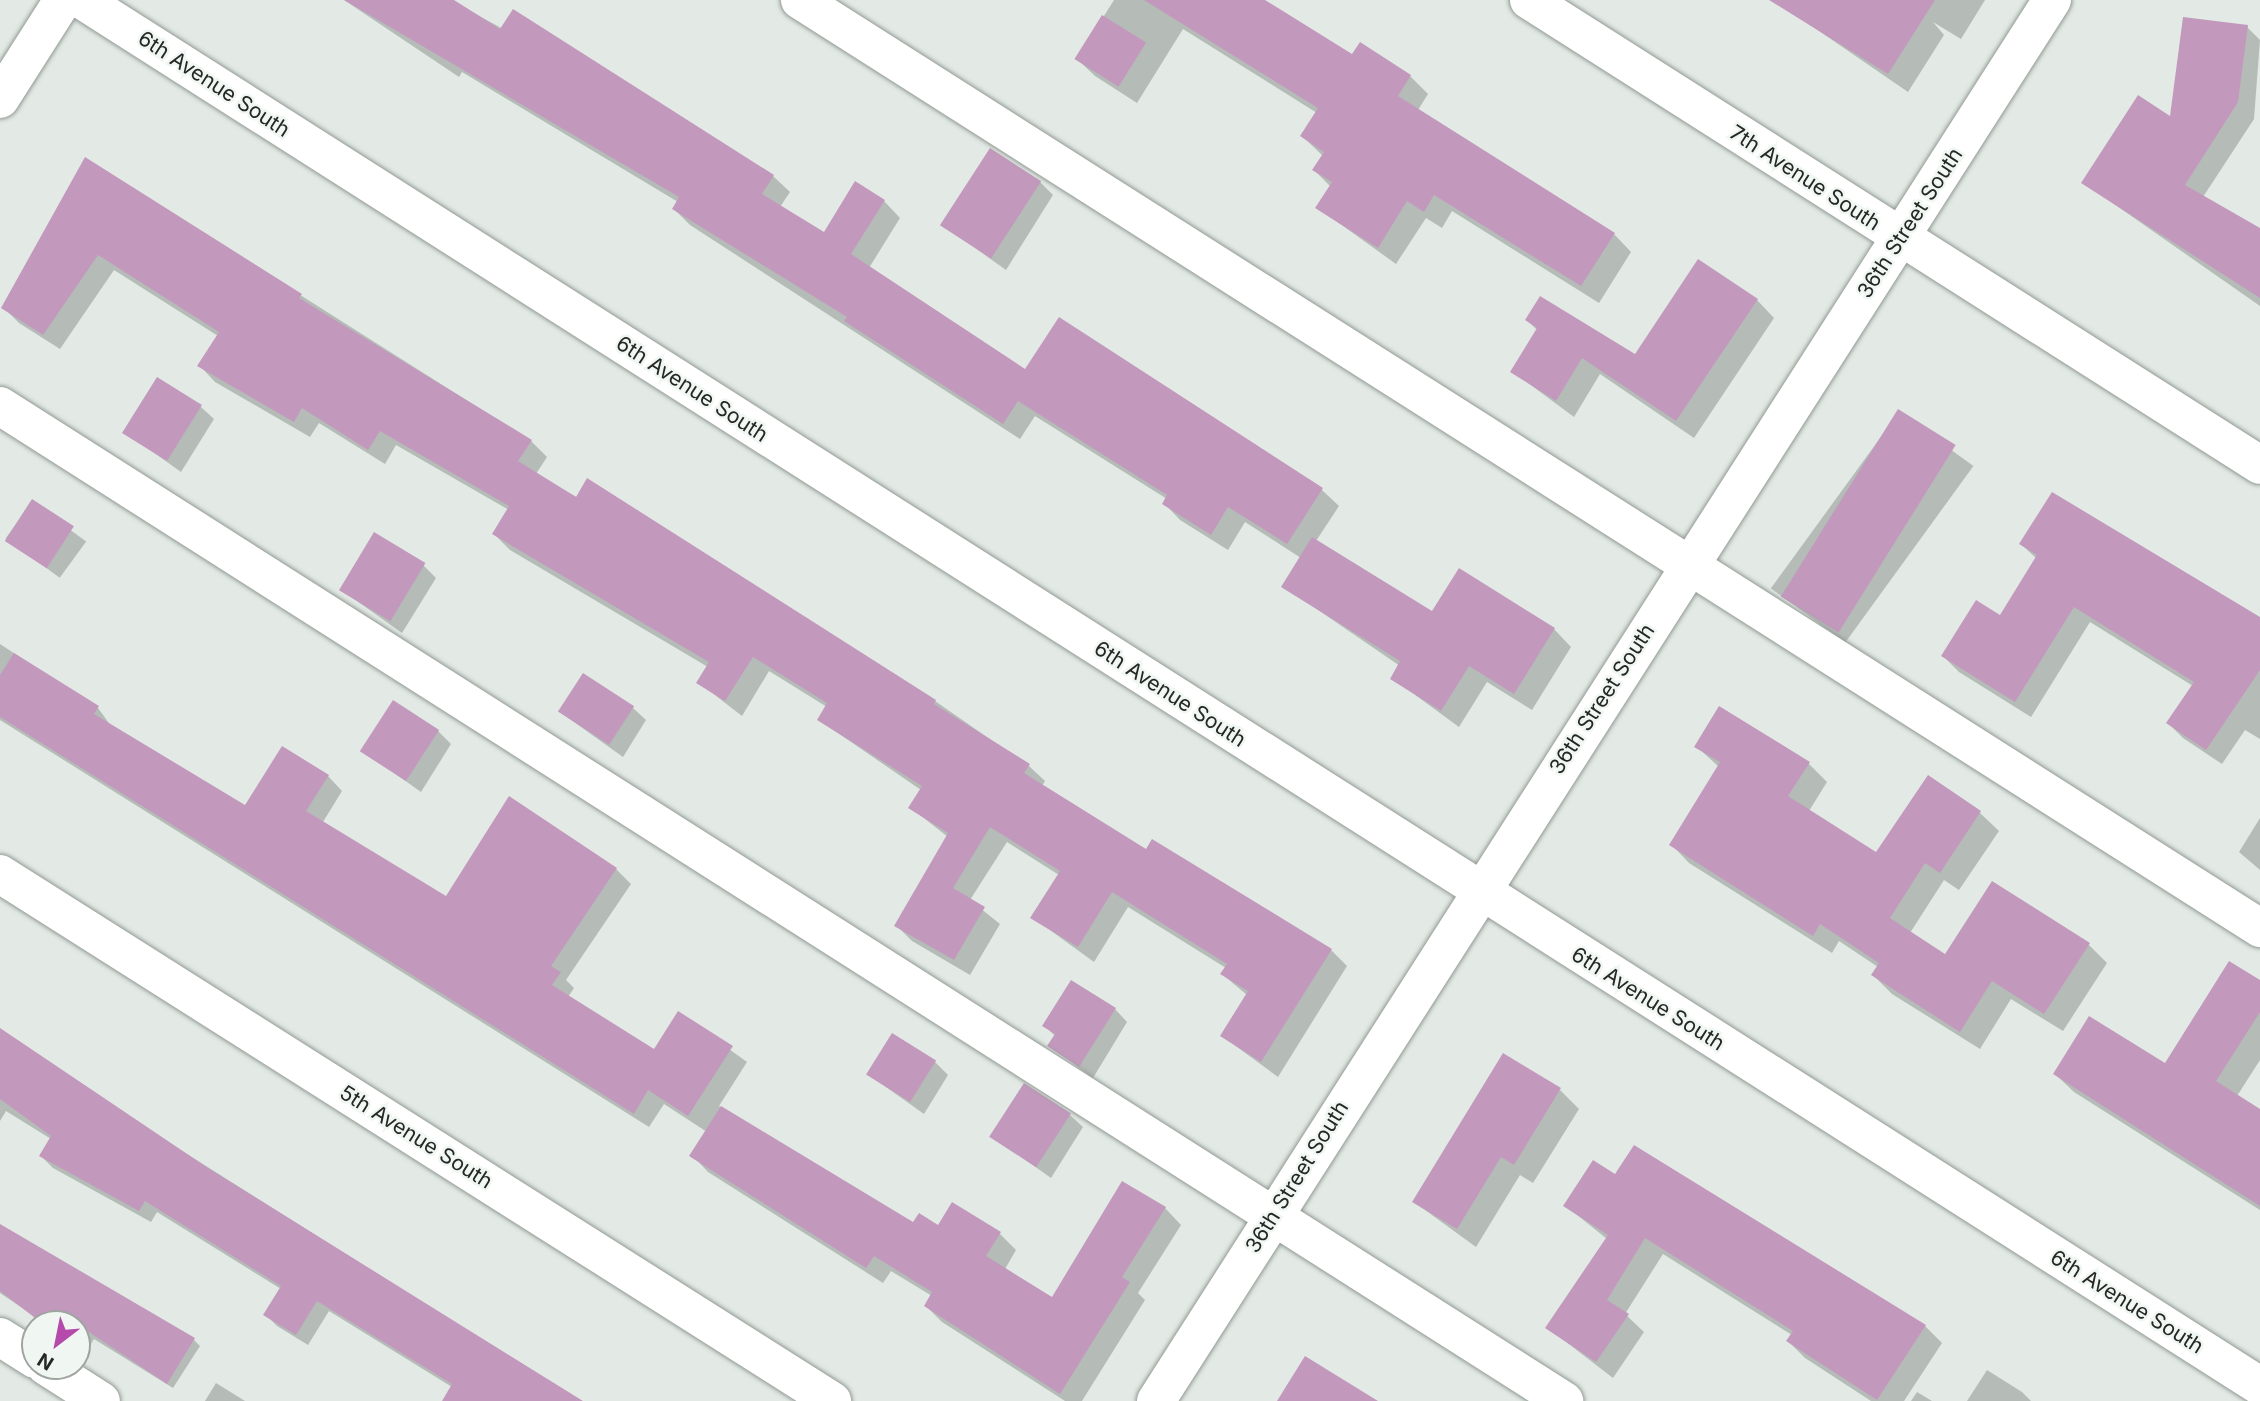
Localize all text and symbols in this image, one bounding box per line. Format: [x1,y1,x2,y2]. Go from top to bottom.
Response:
street label: 6th Avenue South [133,26,295,142]
street label: 7th Avenue South [1725,120,1885,236]
street label: 36th Street South [1852,143,1968,303]
street label: 6th Avenue South [611,331,773,447]
street label: 36th Street South [1544,619,1660,779]
street label: 6th Avenue South [1089,636,1251,752]
street label: 6th Avenue South [1567,942,1729,1056]
street label: 5th Avenue South [335,1080,497,1194]
street label: 36th Street South [1240,1096,1354,1258]
street label: 6th Avenue South [2046,1245,2208,1359]
north arrow [21,1310,91,1380]
text: N [33,1348,58,1375]

